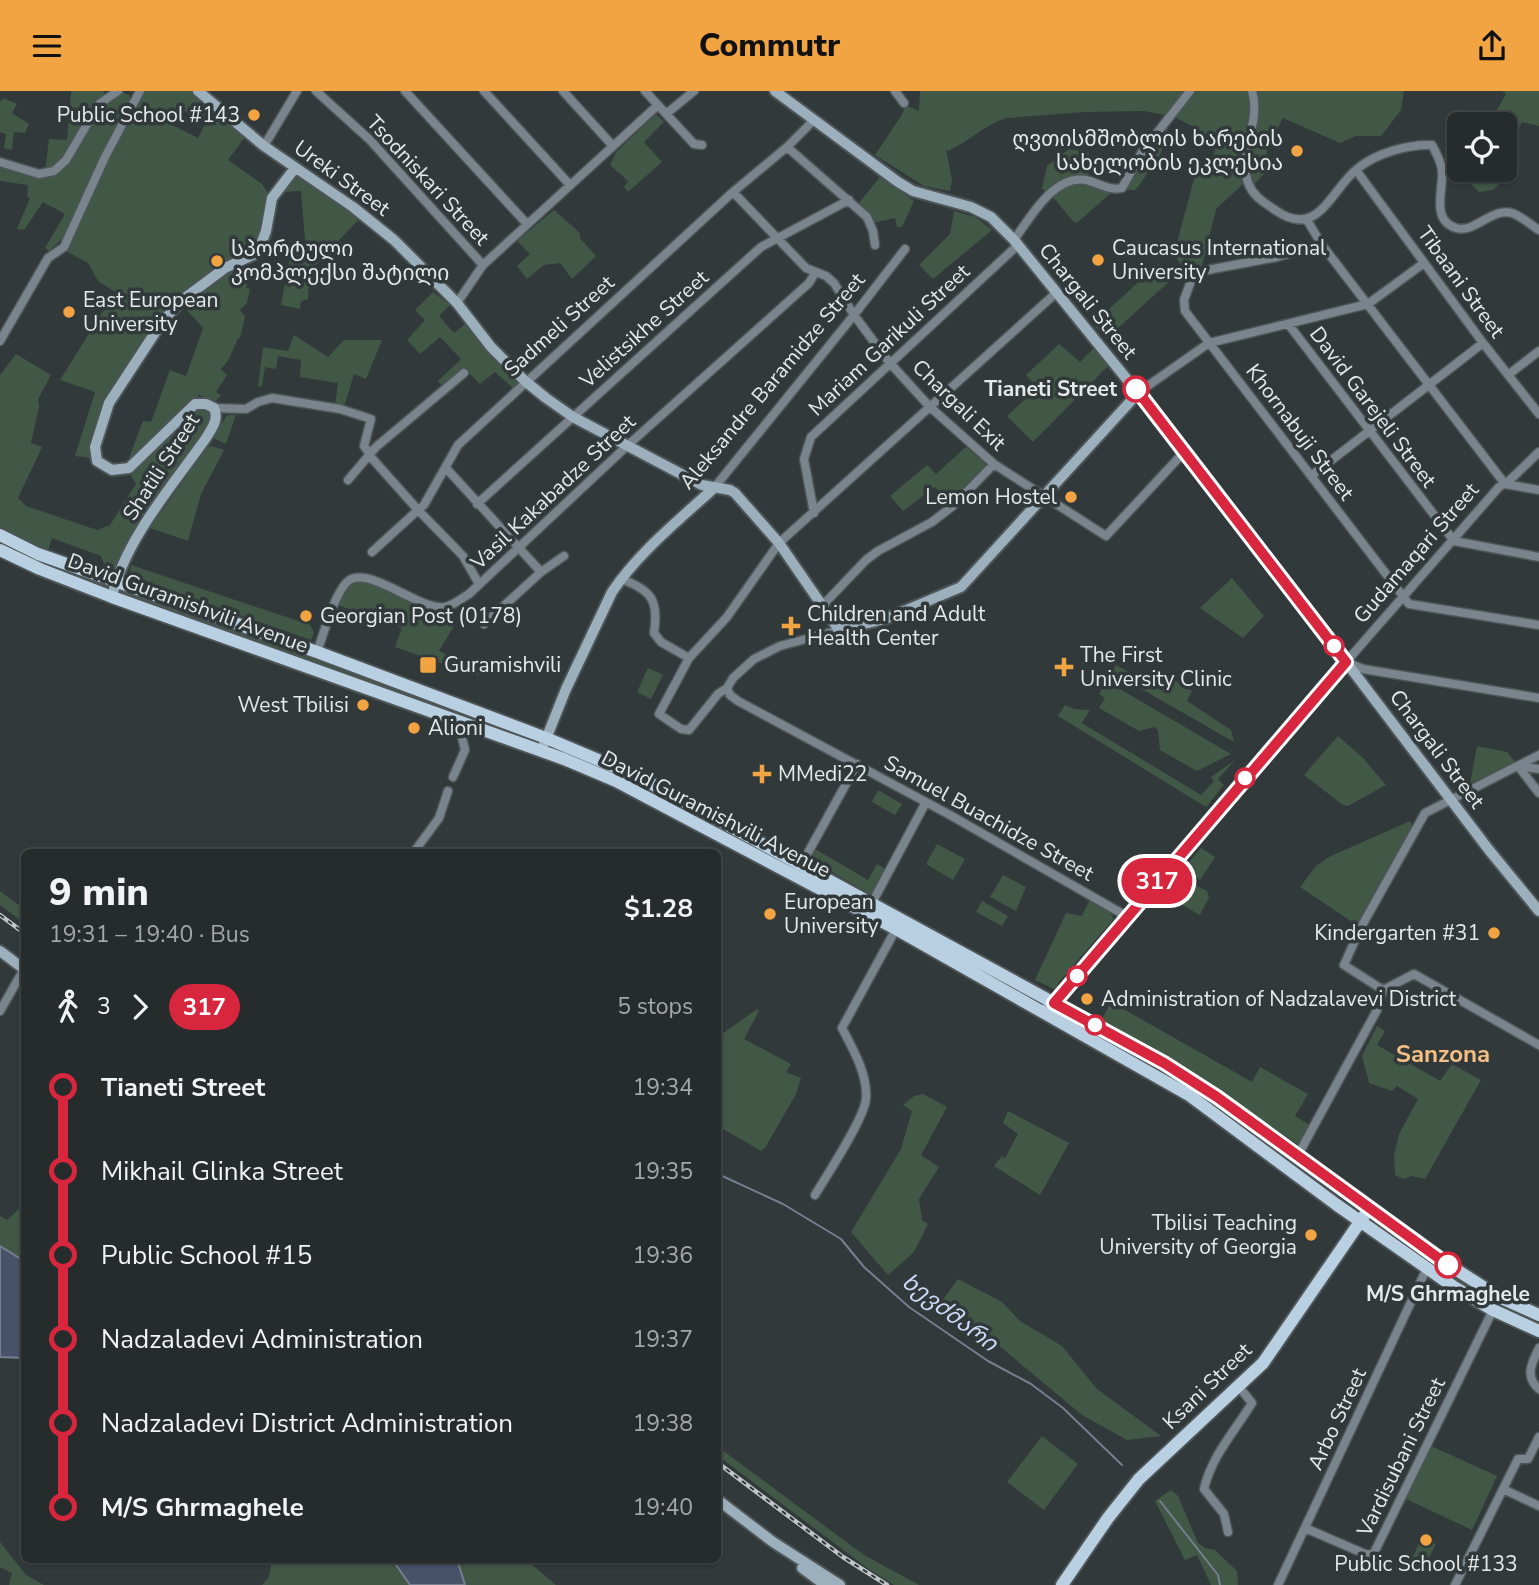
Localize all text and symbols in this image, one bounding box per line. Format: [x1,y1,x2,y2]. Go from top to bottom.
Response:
text: Commutr [699,24,840,67]
icon: menu [28,27,66,65]
icon: share [1473,27,1511,65]
place label: Public School #143 [57,101,240,129]
marker: Public School #143 [246,107,262,123]
street label: Tsodniskari Street [360,109,496,252]
map controls [1447,112,1517,182]
button: locate [1447,112,1517,182]
place label: ღვთისმშობლის ხარების სახელობის ეკლესია [1012,125,1283,177]
street label: Ureki Street [288,134,396,223]
marker: ღვთისმშობლის ხარების სახელობის ეკლესია [1289,143,1305,159]
street label: Tibaani Street [1411,221,1511,344]
place label: Caucasus International University [1112,234,1327,286]
place label: სპორტული კომპლექსი შატილი [231,235,449,287]
street label: Chargali Street [1033,237,1144,365]
marker: Caucasus International University [1090,252,1106,268]
marker: სპორტული კომპლექსი შატილი [209,253,225,269]
street label: Mariam Garikuli Street [802,257,976,422]
street label: Velistsikhe Street [573,263,715,395]
street label: Aleksandre Baramidze Street [673,266,871,495]
street label: Sadmeli Street [498,269,621,383]
place label: East European University [83,286,219,338]
marker: East European University [61,304,77,320]
street label: David Garejeli Street [1303,321,1443,494]
street label: Chargali Exit [906,353,1012,457]
street label: Khornabuji Street [1240,358,1361,506]
place label: Tianeti Street [984,375,1118,403]
marker: Tianeti Street [1123,376,1149,402]
street label: Shatili Street [116,408,206,526]
street label: Vasil Kakabadze Street [464,408,642,576]
street label: Gudamaqari Street [1347,476,1485,629]
place label: Lemon Hostel [925,483,1058,511]
marker: Lemon Hostel [1063,489,1079,505]
street label: David Guramishvili Avenue [64,546,312,660]
place label: Children and Adult Health Center [807,600,986,652]
place label: Georgian Post (0178) [320,602,522,630]
marker: Georgian Post (0178) [298,608,314,624]
marker: Children and Adult Health Center [781,616,801,636]
unlabelled marker [1324,636,1344,656]
place label: The First University Clinic [1080,641,1232,693]
place label: Guramishvili [444,651,561,679]
marker: Guramishvili [418,655,438,675]
marker: The First University Clinic [1054,657,1074,677]
street label: Chargali Street [1383,684,1491,815]
place label: West Tbilisi [237,691,349,719]
marker: West Tbilisi [355,697,371,713]
place label: Alioni [428,714,483,742]
marker: Alioni [406,720,422,736]
street label: David Guramishvili Avenue [597,744,835,884]
street label: Samuel Buachidze Street [879,749,1099,888]
place label: MMedi22 [778,760,867,788]
marker: MMedi22 [752,764,772,784]
unlabelled marker [1235,768,1255,788]
line badge: 317 [1117,858,1197,904]
text: 317 [1135,865,1179,897]
text: 9 min [49,867,149,918]
place label: European University [784,888,879,940]
text: $1.28 [624,891,693,926]
marker: European University [762,906,778,922]
text: 19:31 – 19:40 · Bus [49,919,250,950]
place label: Kindergarten #31 [1314,919,1480,947]
marker: Kindergarten #31 [1486,925,1502,941]
unlabelled marker [1067,966,1087,986]
place label: Administration of Nadzalavevi District [1101,985,1457,1013]
icon: walk [49,988,87,1026]
icon: forward [121,988,159,1026]
text: 3 [97,991,111,1022]
text: 317 [183,991,226,1023]
text: 5 stops [617,991,693,1022]
marker: Administration of Nadzalavevi District [1079,991,1095,1007]
unlabelled marker [1085,1015,1105,1035]
district label: Sanzona [1396,1038,1490,1070]
text: Tianeti Street [101,1070,265,1105]
text: 19:34 [633,1072,693,1103]
text: Mikhail Glinka Street [101,1154,343,1189]
text: 19:35 [633,1156,693,1187]
place label: Tbilisi Teaching University of Georgia [1099,1209,1297,1261]
marker: Tbilisi Teaching University of Georgia [1303,1227,1319,1243]
text: Public School #15 [101,1238,312,1273]
text: 19:36 [633,1240,693,1271]
marker: M/S Ghrmaghele [1435,1252,1461,1278]
water label: ხევძმარი [895,1266,1005,1359]
place label: M/S Ghrmaghele [1366,1280,1530,1308]
text: Nadzaladevi Administration [101,1322,423,1357]
text: 19:37 [633,1324,693,1355]
street label: Ksani Street [1156,1336,1258,1436]
street label: Arbo Street [1301,1363,1373,1475]
street label: Vardisubani Street [1350,1372,1452,1542]
text: Nadzaladevi District Administration [101,1406,513,1441]
text: 19:38 [633,1408,693,1439]
text: M/S Ghrmaghele [101,1490,304,1525]
text: 19:40 [633,1492,693,1523]
marker: Public School #133 [1418,1532,1434,1548]
place label: Public School #133 [1334,1550,1518,1578]

